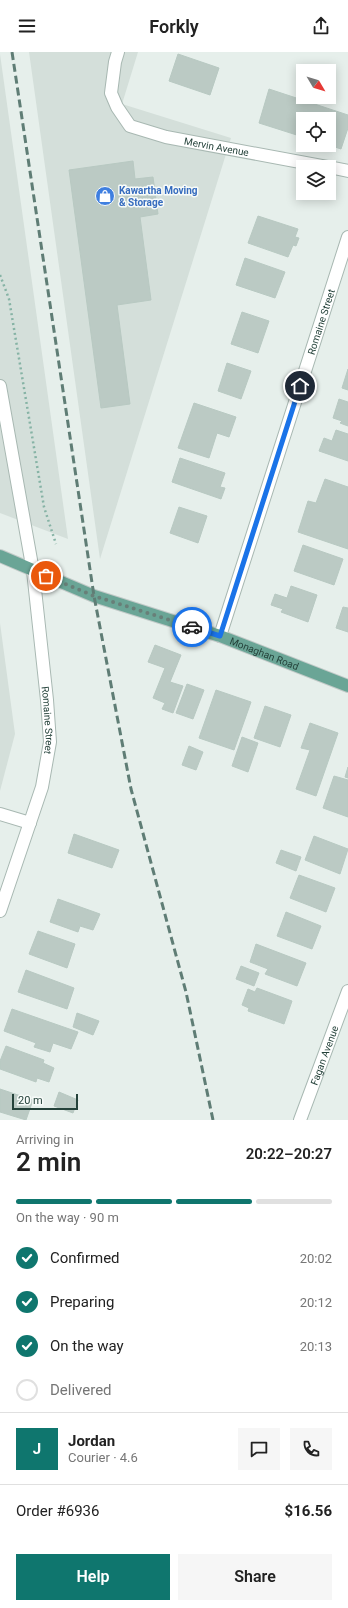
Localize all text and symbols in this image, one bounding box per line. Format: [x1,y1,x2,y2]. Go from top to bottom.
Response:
icon: menu [16,15,38,37]
icon: share [310,15,332,37]
text: Forkly [149,16,199,37]
north arrow [296,64,336,104]
map controls [296,64,336,200]
button: locate [296,112,336,152]
street label: Mervin Avenue [183,135,250,158]
button: layers [296,160,336,200]
shop icon: Kawartha Moving & Storage [94,185,116,207]
place label: Kawartha Moving & Storage [119,185,198,208]
street label: Romaine Street [306,288,337,356]
pin [283,369,317,403]
icon: home [289,375,311,397]
pin [29,559,63,593]
icon: bag [35,565,57,587]
courier [172,607,212,647]
icon: car [181,616,203,638]
street label: Monaghan Road [228,635,300,672]
street label: Romaine Street [40,686,55,755]
street label: Fagan Avenue [308,1024,341,1087]
scale bar [12,1092,78,1111]
text: 20 m [18,1094,43,1107]
text: Arriving in [16,1132,74,1147]
text: 20:22–20:27 [246,1145,332,1163]
text: 2 min [16,1147,81,1177]
text: On the way · 90 m [16,1210,119,1225]
icon: check [16,1247,38,1269]
text: Confirmed [50,1249,120,1267]
text: 20:02 [300,1251,332,1266]
icon: check [16,1291,38,1313]
text: Preparing [50,1293,114,1311]
text: 20:12 [300,1295,332,1310]
icon: check [16,1335,38,1357]
text: On the way [50,1337,124,1355]
text: 20:13 [300,1339,332,1354]
text: Delivered [50,1381,112,1399]
button: chat [238,1428,280,1470]
button: phone [290,1428,332,1470]
text: Jordan [68,1432,115,1450]
text: J [33,1440,41,1458]
text: Courier · 4.6 [68,1450,138,1465]
text: Order #6936 [16,1502,99,1520]
text: $16.56 [285,1502,332,1520]
button: Help [16,1554,170,1600]
button: Share [178,1554,332,1600]

